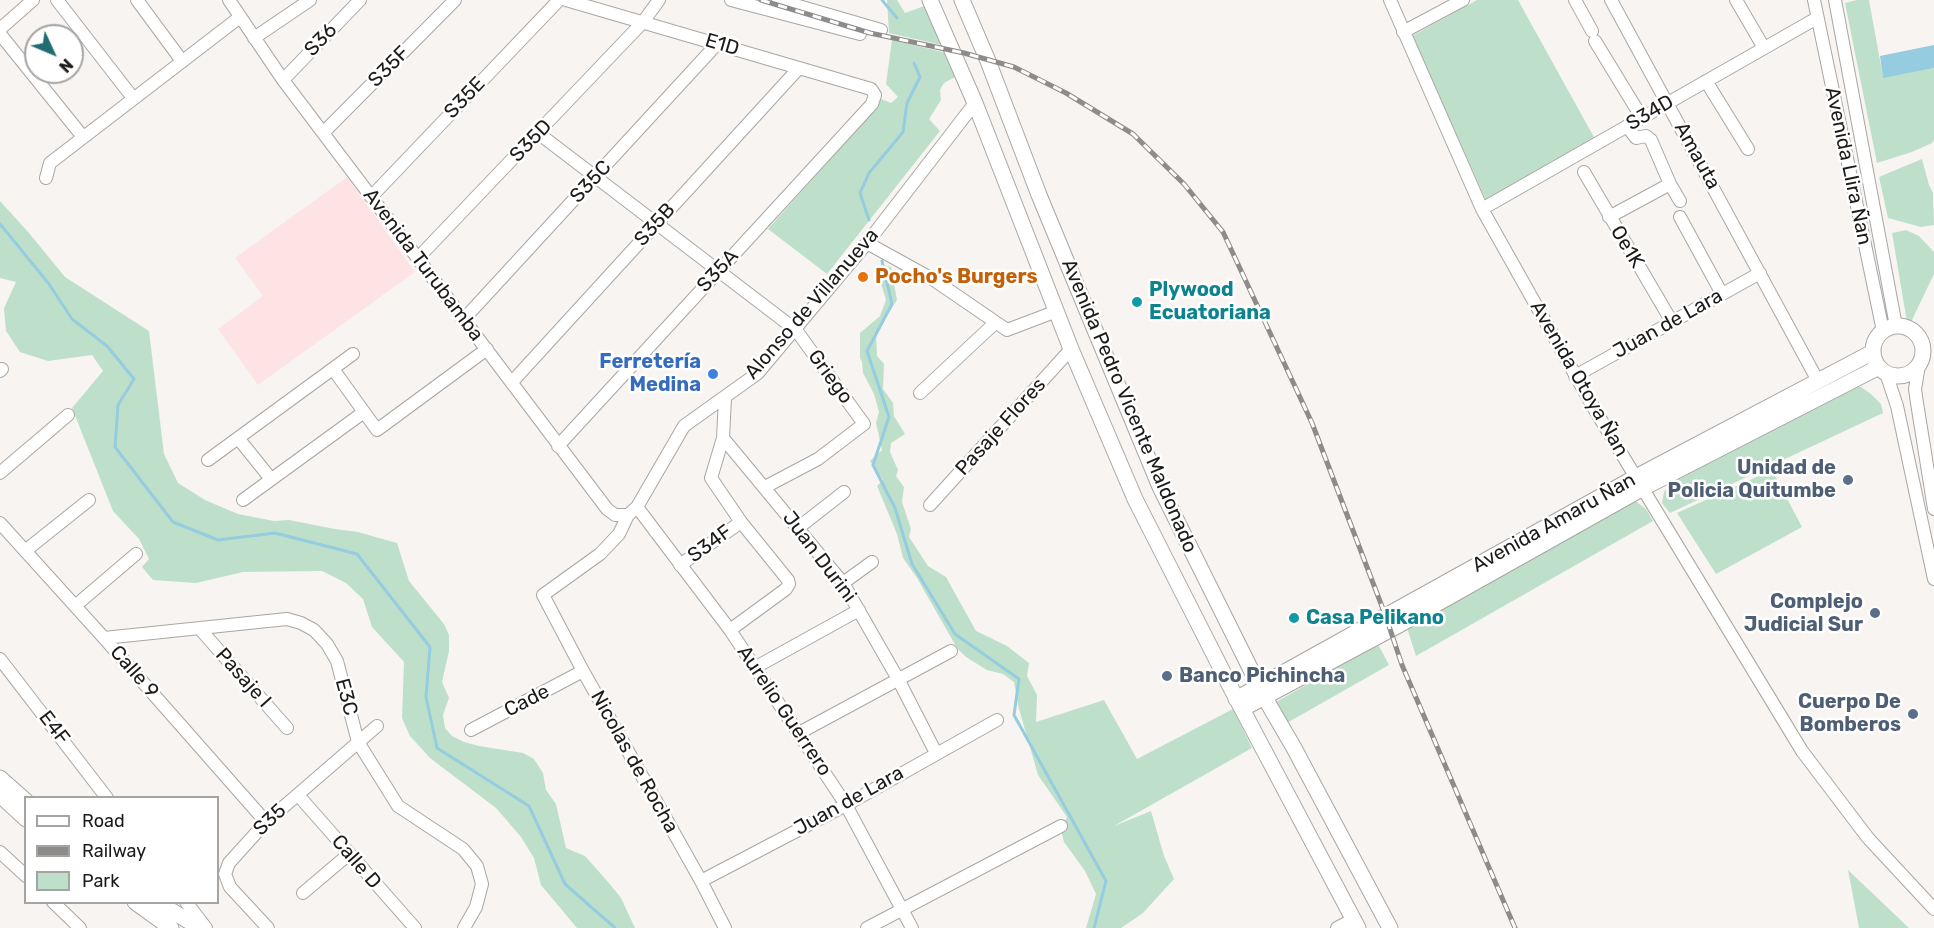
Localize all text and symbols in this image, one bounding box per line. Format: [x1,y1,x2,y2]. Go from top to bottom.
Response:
street label: S36 [300,19,342,61]
north arrow [24,24,84,84]
street label: E1D [702,29,742,61]
street label: S35F [364,42,414,92]
text: N [55,55,77,76]
street label: S35E [440,72,490,124]
street label: Avenida Llira Ñan [1820,85,1876,247]
street label: S34D [1622,90,1678,136]
street label: S35D [505,115,557,167]
street label: Amauta [1669,118,1725,194]
street label: S35C [565,156,617,208]
street label: Avenida Turubamba [358,184,488,346]
street label: S35B [629,199,681,251]
street label: Oe1K [1605,221,1649,273]
street label: Alonso de Villanueva [740,224,884,384]
street label: S35A [692,245,744,297]
street label: Avenida Pedro Vicente Maldonado [1056,256,1202,556]
place label: Pocho's Burgers [875,265,1038,289]
marker: Pocho's Burgers [856,270,870,284]
place label: Plywood Ecuatoriana [1149,278,1271,325]
street label: Juan de Lara [1609,284,1727,364]
marker: Plywood Ecuatoriana [1130,295,1144,309]
street label: Avenida Otoya Ñan [1525,297,1633,461]
street label: Griego [802,345,858,409]
place label: Ferretería Medina [599,350,701,397]
marker: Ferretería Medina [706,367,720,381]
street label: Pasaje Flores [951,373,1051,481]
place label: Unidad de Policia Quitumbe [1668,456,1836,503]
street label: Avenida Amaru Ñan [1468,468,1640,578]
marker: Unidad de Policia Quitumbe [1841,473,1855,487]
street label: Juan Durini [777,507,861,607]
street label: S34F [683,520,737,568]
place label: Complejo Judicial Sur [1744,590,1863,637]
place label: Casa Pelikano [1306,606,1444,630]
marker: Complejo Judicial Sur [1868,606,1882,620]
marker: Casa Pelikano [1287,611,1301,625]
street label: Calle 9 [105,641,163,703]
street label: Aurelio Guerrero [732,641,836,781]
street label: Pasaje I [210,643,276,713]
place label: Banco Pichincha [1179,664,1345,688]
marker: Banco Pichincha [1160,669,1174,683]
street label: E3C [330,676,362,718]
street label: Cade [500,680,554,722]
street label: Nicolas de Rocha [585,687,683,837]
place label: Cuerpo De Bomberos [1798,690,1901,737]
street label: E4F [33,706,75,750]
marker: Cuerpo De Bomberos [1906,707,1920,721]
street label: Juan de Lara [790,761,908,841]
legend [24,796,219,904]
street label: S35 [249,799,291,841]
text: Road [82,810,125,832]
street label: Calle D [326,830,386,894]
text: Railway [82,840,146,862]
text: Park [82,870,119,892]

